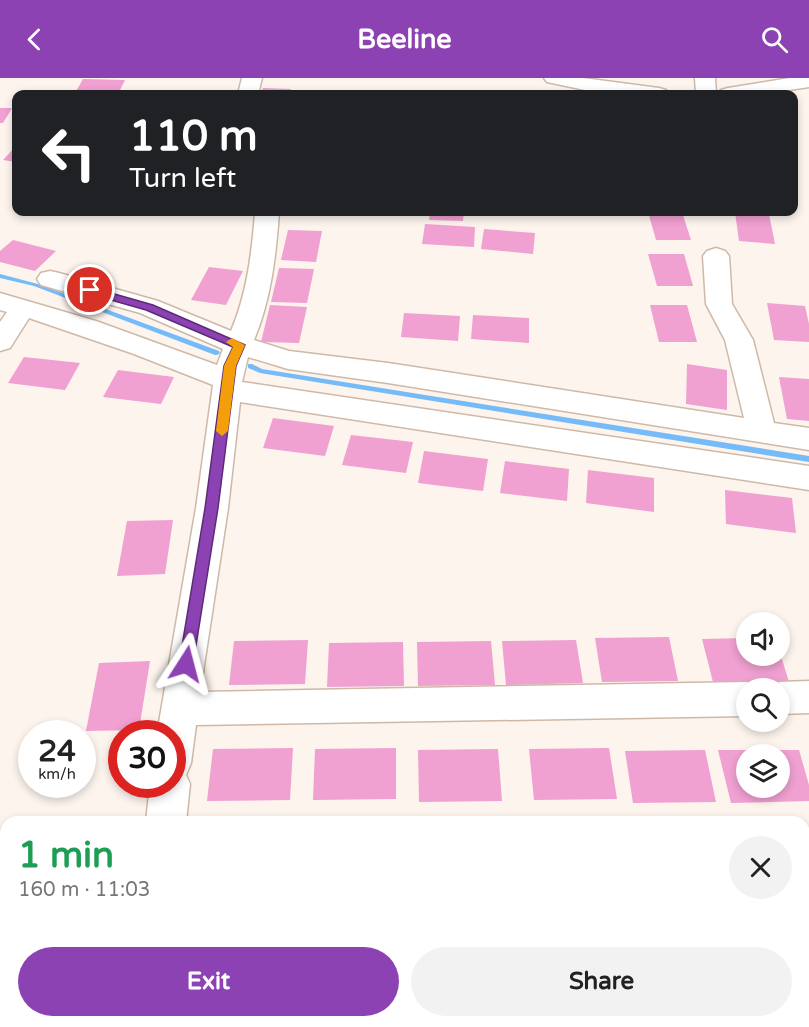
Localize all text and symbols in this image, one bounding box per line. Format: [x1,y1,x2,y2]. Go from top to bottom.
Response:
icon: back [18,23,51,56]
text: Beeline [357,23,452,56]
icon: search [758,23,791,56]
text: 110 m [129,111,258,162]
icon: left [30,114,108,192]
text: Turn left [129,162,236,195]
pin [64,264,115,315]
icon: arrive [73,273,106,306]
map controls [736,612,790,798]
button: sound [736,612,790,666]
position arrow [154,632,218,696]
button: search [736,678,790,732]
speed limit sign: 30 [108,720,186,798]
text: 24 [38,733,76,770]
button: layers [736,744,790,798]
text: km/h [38,765,76,783]
text: 1 min [18,834,114,877]
button: close [729,836,792,899]
text: 160 m · 11:03 [18,878,150,902]
button: Exit [18,947,399,1016]
button: Share [411,947,792,1016]

